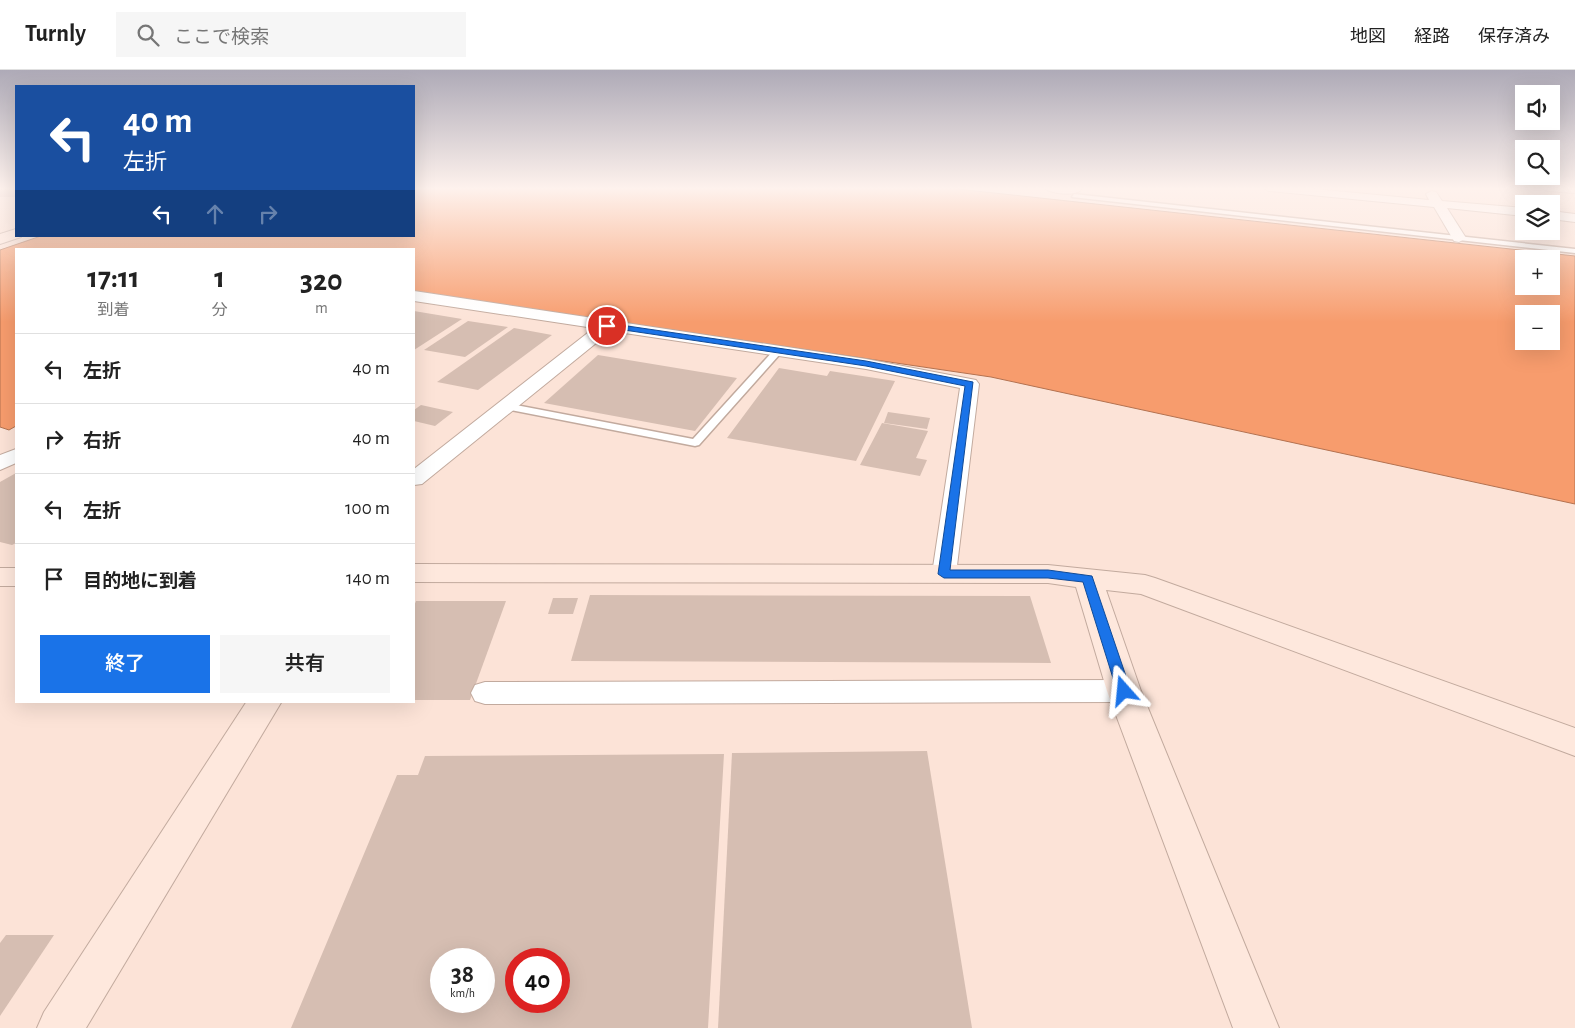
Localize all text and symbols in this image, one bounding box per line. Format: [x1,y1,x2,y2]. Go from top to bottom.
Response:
search box [116,12,466,57]
icon: search [134,21,162,49]
text: Turnly [25,22,86,46]
text: ここで検索 [174,28,269,47]
text: 地図 [1350,28,1386,46]
text: 経路 [1414,28,1450,46]
text: 保存済み [1478,28,1550,46]
map controls [1515,85,1560,350]
button: sound [1515,85,1560,130]
text: 40 m [123,104,192,139]
icon: left [40,105,105,170]
button: search [1515,140,1560,185]
text: 左折 [123,151,167,173]
button: layers [1515,195,1560,240]
icon: left [148,200,176,228]
icon: ahead [201,200,229,228]
icon: right [254,200,282,228]
button: + [1515,250,1560,295]
text: 17:11 [87,263,139,293]
text: 1 [214,263,225,293]
text: 320 [300,266,343,296]
text: m [315,300,328,316]
text: 到着 [97,302,129,318]
text: 分 [212,302,228,318]
pin [586,305,628,347]
button: − [1515,305,1560,350]
icon: arrive [593,312,621,340]
icon: left [40,355,68,383]
text: 40 m [352,359,390,378]
text: 左折 [83,362,121,381]
icon: right [40,425,68,453]
text: 40 m [352,429,390,448]
text: 右折 [83,432,121,451]
icon: left [40,495,68,523]
text: 100 m [345,499,390,518]
text: 左折 [83,502,121,521]
icon: arrive [40,565,68,593]
text: 140 m [346,569,390,588]
text: 目的地に到着 [83,572,197,591]
button: 終了 [40,635,210,693]
button: 共有 [220,635,390,693]
position arrow [1097,664,1149,716]
speed limit sign: 40 [505,948,570,1013]
text: 38 [451,962,474,987]
text: km/h [450,987,475,999]

